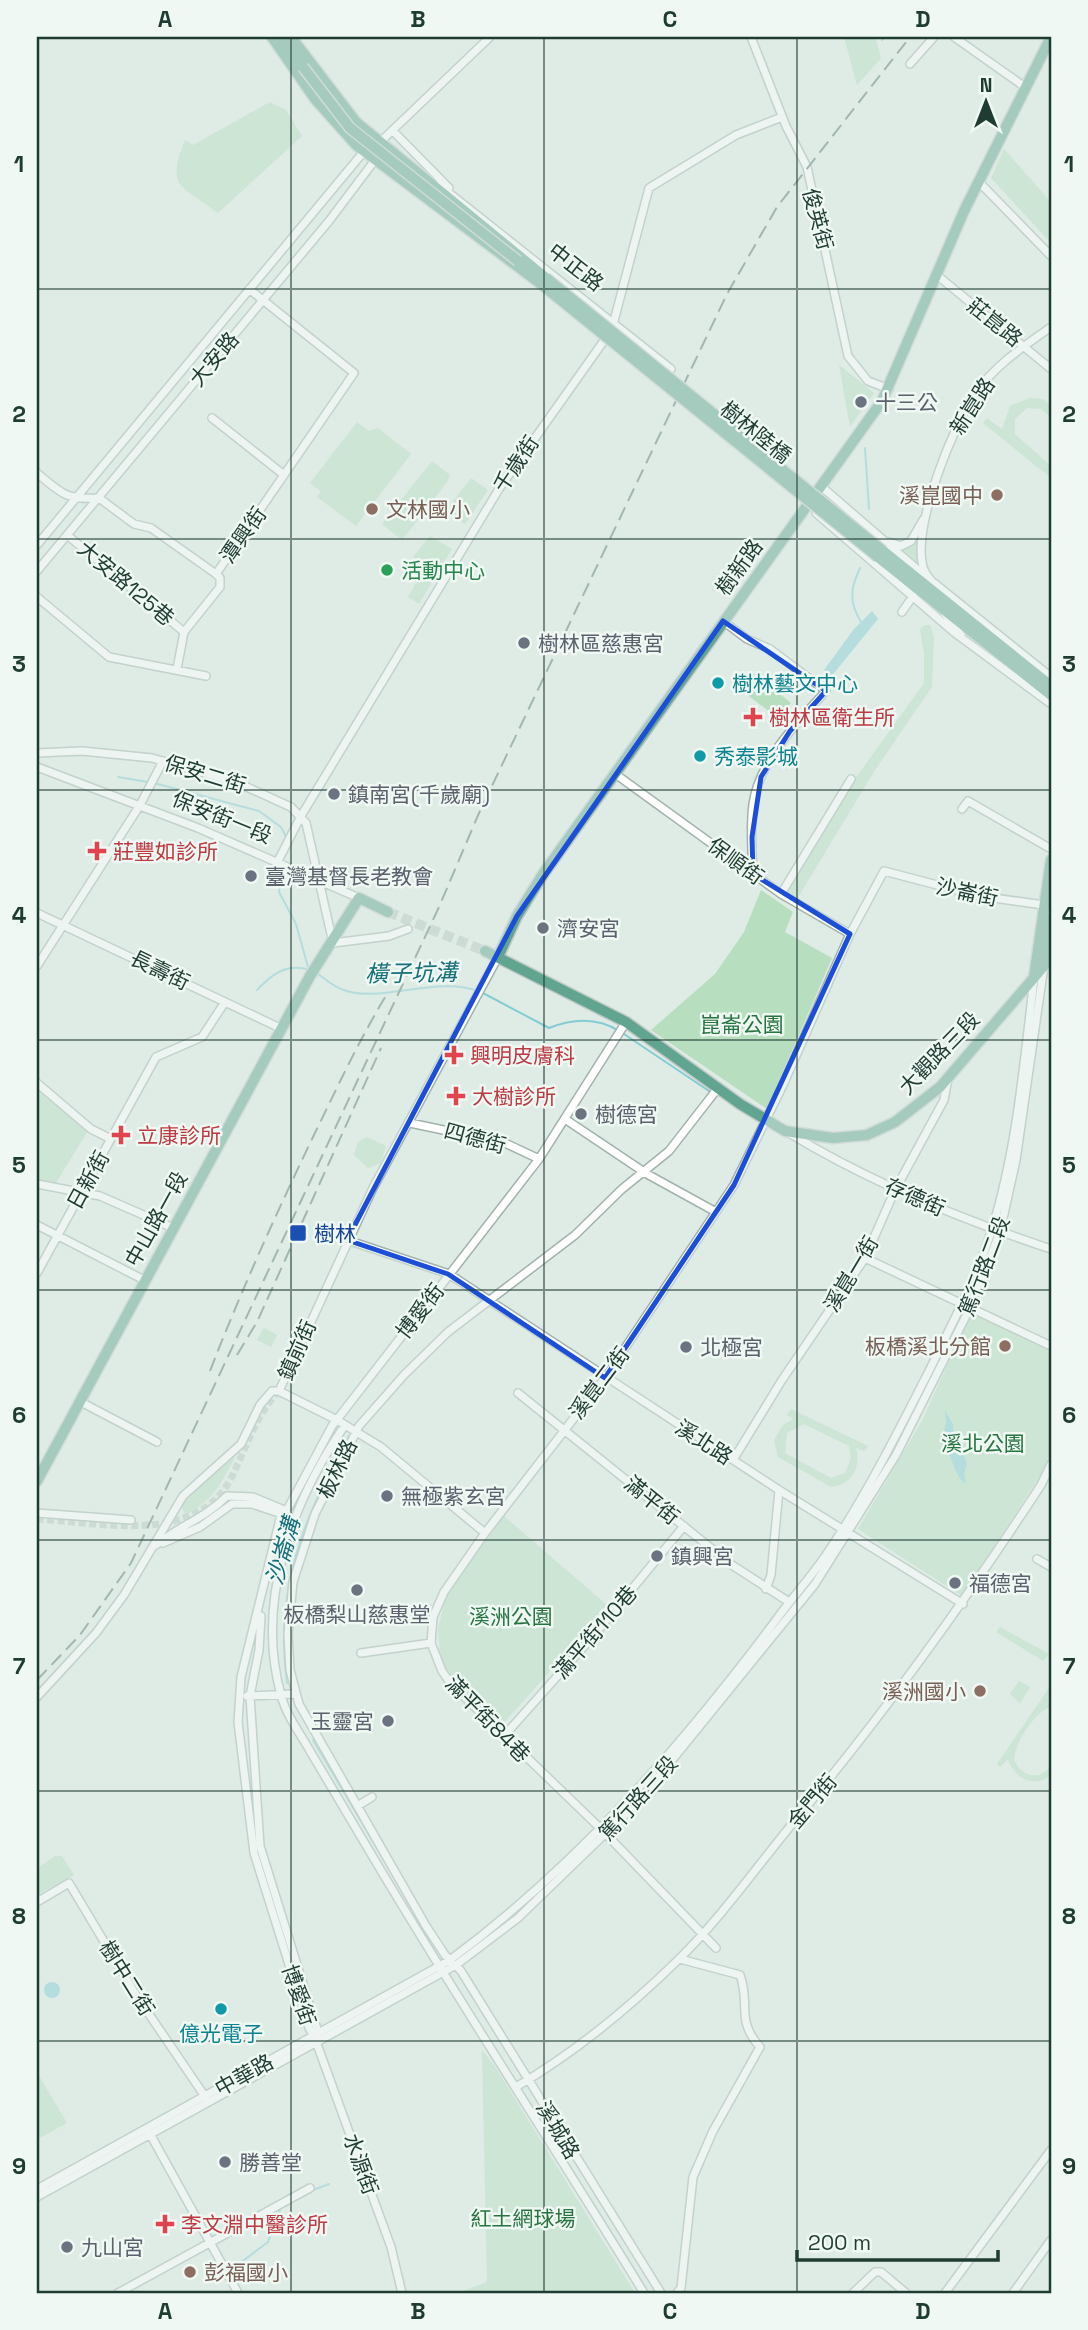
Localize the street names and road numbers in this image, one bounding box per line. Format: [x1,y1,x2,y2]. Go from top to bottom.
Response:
street label: 俊英街 [797,185,839,253]
street label: 中正路 [543,237,609,297]
street label: 莊崑路 [962,292,1028,352]
street label: 大安路 [183,326,245,392]
street label: 新崑路 [944,372,1000,440]
street label: 樹林陸橋 [715,395,797,469]
street label: 千歲街 [487,430,545,498]
street label: 潭興街 [214,501,272,569]
street label: 樹新路 [710,534,768,600]
street label: 大安路125巷 [72,535,180,631]
street label: 保安二街 [161,749,249,799]
street label: 保安街一段 [168,785,276,849]
street label: 保順街 [703,832,769,890]
street label: 沙崙街 [933,872,1001,912]
street label: 長壽街 [126,944,194,996]
street label: 大觀路三段 [893,1006,985,1100]
street label: 四德街 [441,1117,509,1159]
street label: 日新街 [61,1146,115,1214]
street label: 中山路一段 [119,1167,193,1271]
street label: 存德街 [881,1172,949,1222]
street label: 篤行路二段 [953,1212,1015,1320]
street label: 溪崑一街 [818,1231,884,1317]
street label: 博愛街 [390,1278,450,1344]
street label: 鎮前街 [272,1316,322,1384]
street label: 溪崑二街 [563,1341,635,1425]
street label: 溪北路 [670,1414,738,1470]
street label: 板林路 [311,1435,363,1503]
street label: 滿平街 [619,1470,685,1530]
street label: 滿平街110巷 [547,1580,643,1684]
street label: 滿平街84巷 [440,1670,536,1768]
street label: 篤行路三段 [593,1750,683,1846]
street label: 金門街 [781,1768,843,1834]
street label: 樹中二街 [93,1935,161,2021]
street label: 博愛街 [276,1961,322,2029]
street label: 中華路 [210,2048,278,2102]
street label: 溪城路 [530,2096,586,2164]
street label: 水源街 [338,2130,384,2198]

